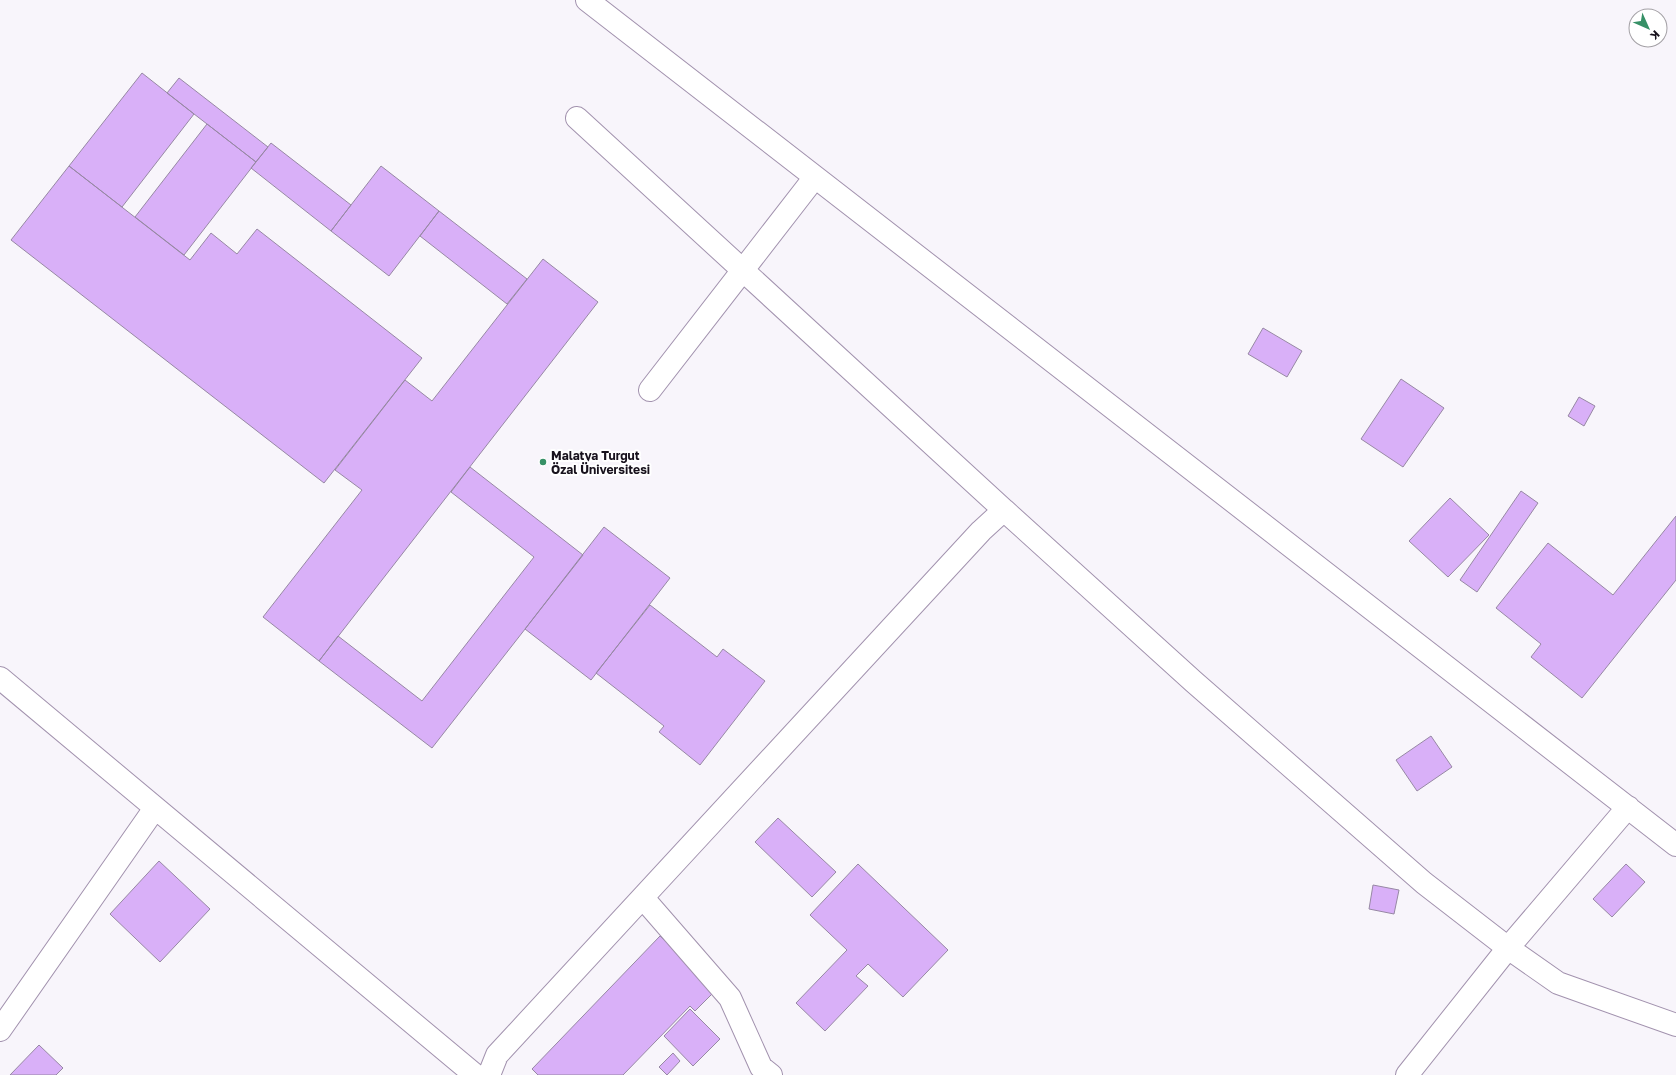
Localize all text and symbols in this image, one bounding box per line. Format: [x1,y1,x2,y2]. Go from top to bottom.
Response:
north arrow [1628,8,1668,48]
text: K [1648,28,1663,43]
place label: Malatya Turgut Özal Üniversitesi [551,448,650,477]
marker: Malatya Turgut Özal Üniversitesi [538,457,548,467]

